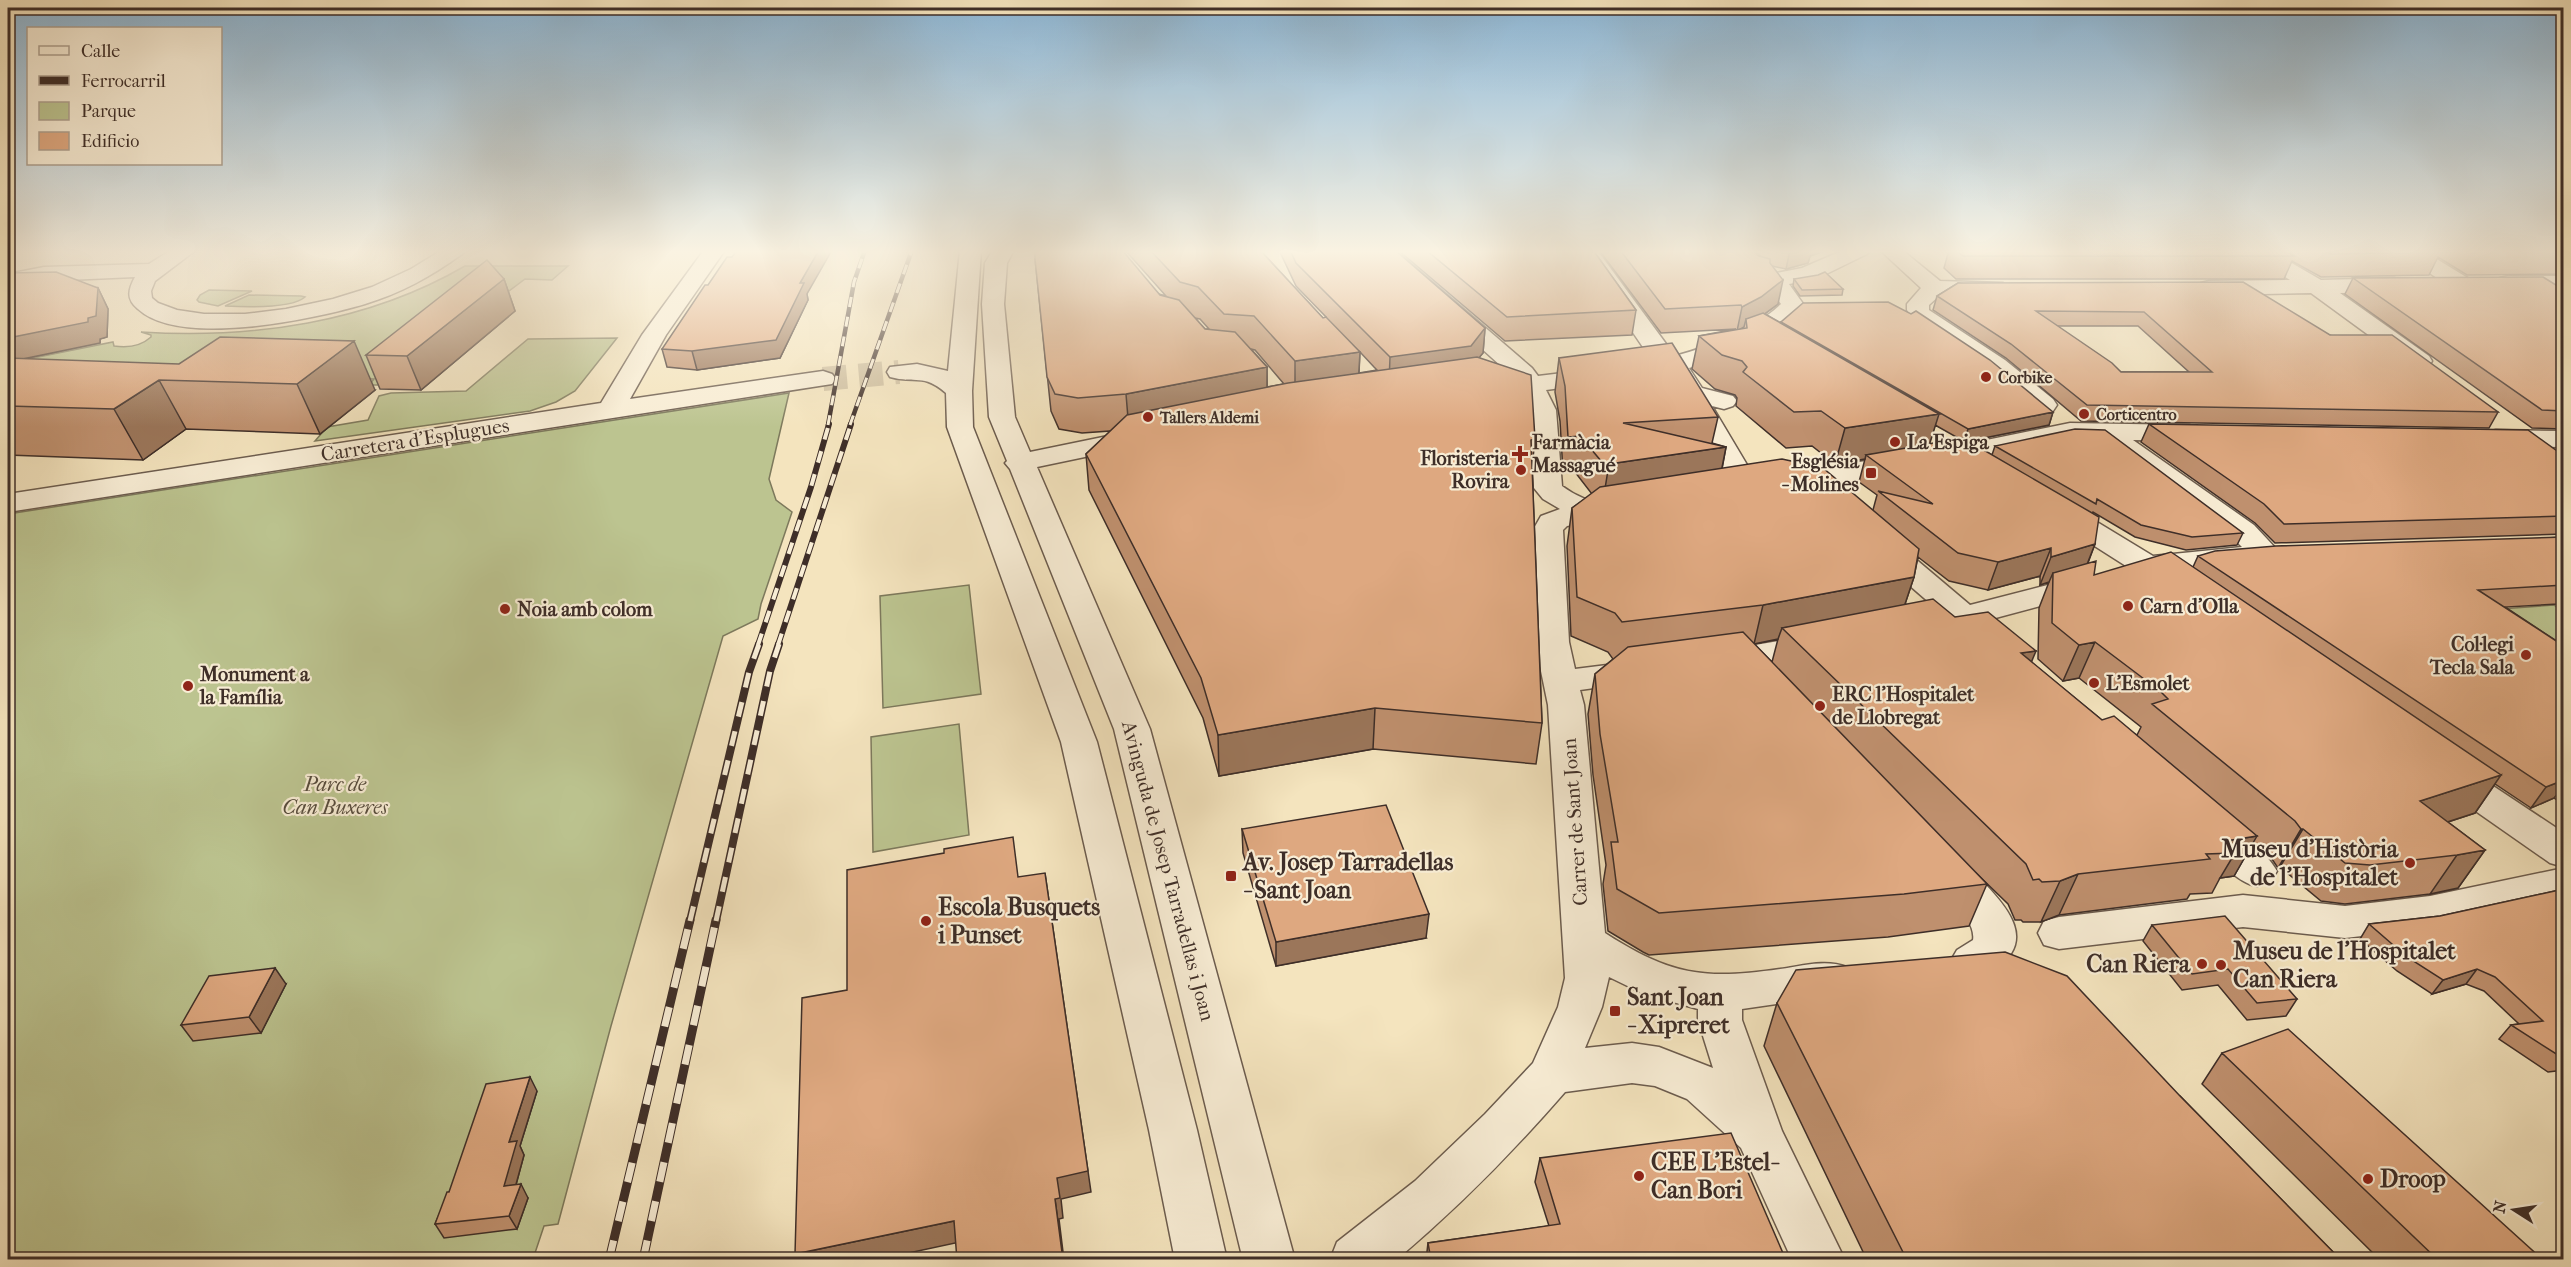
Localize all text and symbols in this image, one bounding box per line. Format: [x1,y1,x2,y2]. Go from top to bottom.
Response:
legend [27,27,222,165]
text: Calle [81,41,120,62]
text: Ferrocarril [81,71,166,92]
text: Parque [81,101,136,122]
text: Edificio [81,131,139,152]
place label: Corbike [1998,368,2053,387]
marker: Corbike [1979,370,1993,384]
place label: Corticentro [2096,405,2177,424]
marker: Corticentro [2077,407,2091,421]
place label: Tallers Aldemi [1159,408,1259,427]
marker: Tallers Aldemi [1141,410,1155,424]
street label: Carretera d'Esplugues [319,414,511,466]
place label: Farmàcia Massagué [1531,431,1616,477]
place label: La Espiga [1907,431,1990,454]
marker: La Espiga [1888,435,1902,449]
place label: Floristeria Rovira [1419,447,1510,493]
marker: Farmàcia Massagué [1513,447,1527,461]
place label: Església - Molines [1781,450,1860,496]
marker: Floristeria Rovira [1514,463,1528,477]
marker: Església - Molines [1864,466,1878,480]
place label: Carn d'Olla [2140,595,2239,618]
place label: Noia amb colom [517,598,653,621]
marker: Carn d'Olla [2121,599,2135,613]
marker: Noia amb colom [498,602,512,616]
place label: Col·legi Tecla Sala [2429,633,2515,679]
marker: Col·legi Tecla Sala [2519,648,2533,662]
place label: Monument a la Família [199,663,310,709]
place label: L'Esmolet [2106,672,2190,695]
marker: L'Esmolet [2087,676,2101,690]
marker: Monument a la Família [181,679,195,693]
place label: ERC l'Hospitalet de Llobregat [1832,683,1975,729]
marker: ERC l'Hospitalet de Llobregat [1813,699,1827,713]
street label: Avinguda de Josep Tarradellas i Joan [1117,717,1219,1024]
street label: Carrer de Sant Joan [1558,737,1592,907]
park label: Parc de Can Buxeres [282,773,388,819]
place label: Museu d'Història de l'Hospitalet [2221,835,2399,891]
place label: Av. Josep Tarradellas - Sant Joan [1241,848,1453,904]
marker: Museu d'Història de l'Hospitalet [2403,856,2417,870]
marker: Av. Josep Tarradellas - Sant Joan [1224,869,1238,883]
place label: Escola Busquets i Punset [937,893,1100,949]
marker: Escola Busquets i Punset [919,914,933,928]
place label: Museu de l'Hospitalet Can Riera [2233,937,2456,993]
place label: Can Riera [2086,950,2191,978]
marker: Can Riera [2195,957,2209,971]
marker: Museu de l'Hospitalet Can Riera [2214,958,2228,972]
place label: Sant Joan - Xipreret [1627,983,1730,1039]
marker: Sant Joan - Xipreret [1608,1004,1622,1018]
place label: CEE L'Estel- Can Bori [1651,1148,1780,1204]
place label: Droop [2380,1165,2446,1193]
marker: CEE L'Estel- Can Bori [1632,1169,1646,1183]
marker: Droop [2361,1172,2375,1186]
north arrow [2484,1180,2544,1240]
text: N [2489,1198,2511,1215]

